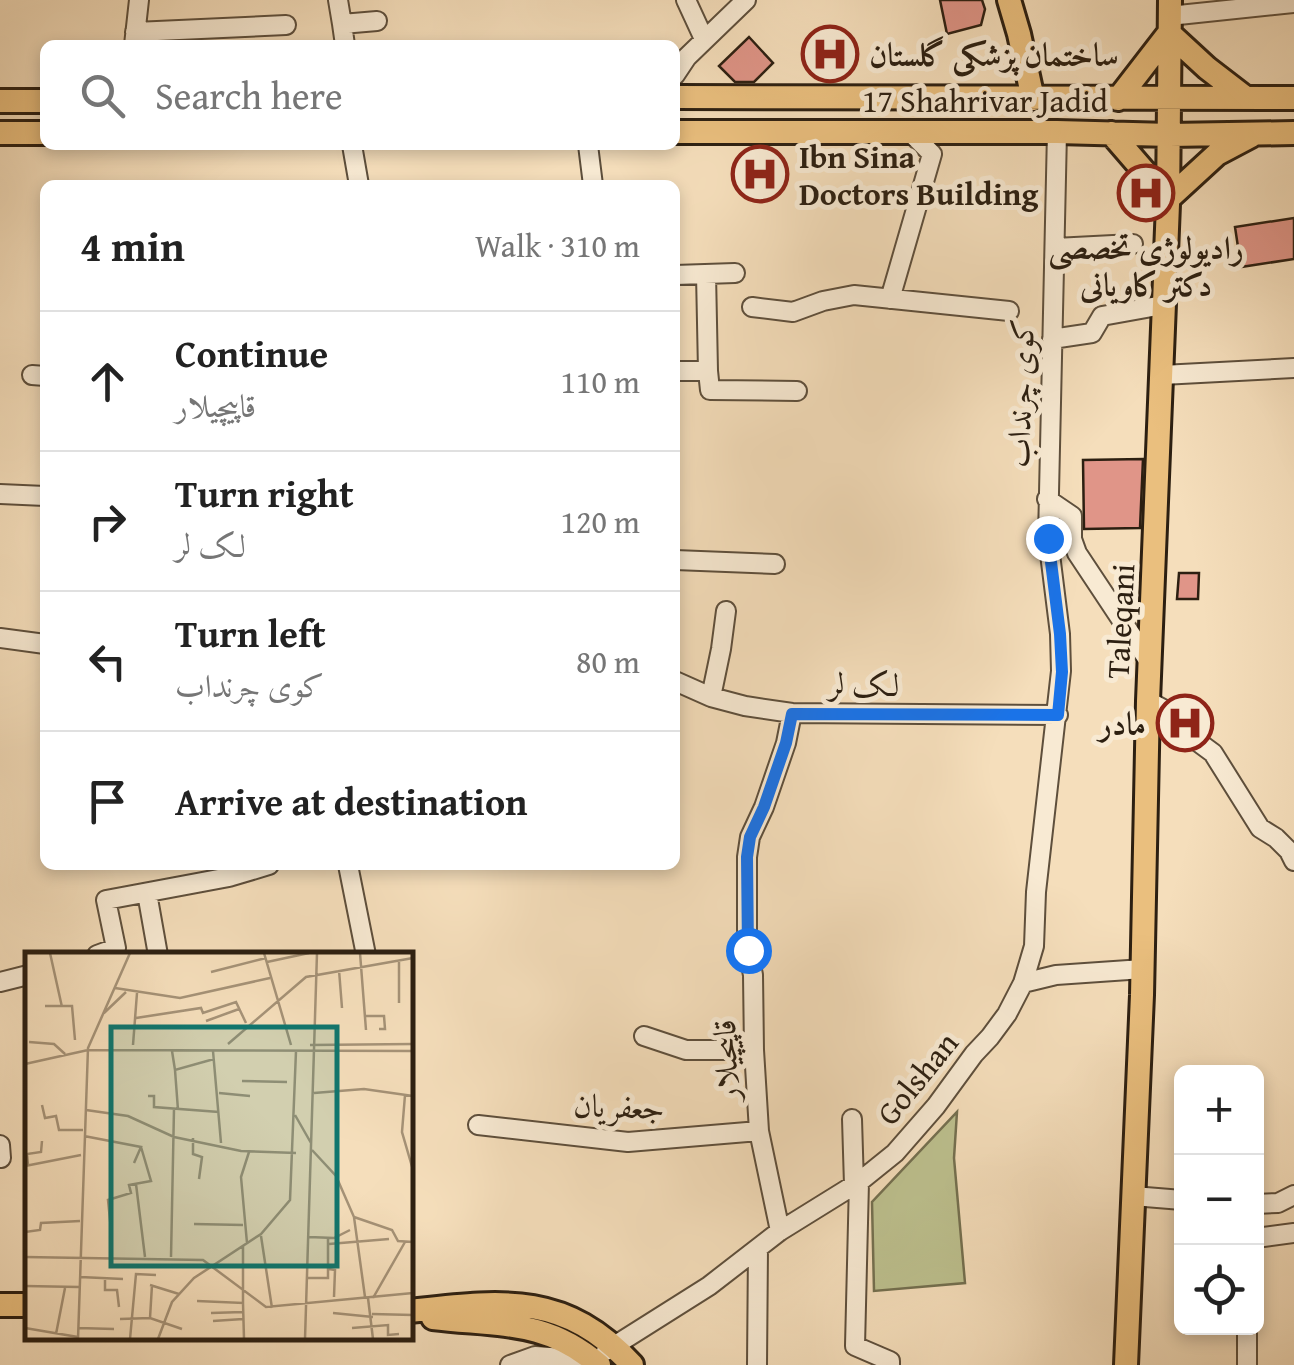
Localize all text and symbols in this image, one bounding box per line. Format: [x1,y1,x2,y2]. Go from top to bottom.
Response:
hospital icon: ساختمان پزشکی گلستان [800,24,860,84]
place label: ساختمان پزشکی گلستان [869,31,1119,78]
search box [40,40,680,150]
text: Search here [155,67,343,123]
icon: search [75,68,130,123]
street label: 17 Shahrivar Jadid [862,77,1108,124]
place label: Ibn Sina Doctors Building [799,133,1038,217]
hospital icon: Ibn Sina Doctors Building [730,144,790,204]
hospital icon: رادیولوژی تخصصی دکتر کاویانی [1116,163,1176,223]
text: 4 min [80,215,185,276]
text: Walk · 310 m [475,222,640,269]
place label: رادیولوژی تخصصی دکتر کاویانی [1048,224,1244,308]
street label: کوی چرنداب [994,318,1046,468]
text: Continue [175,325,328,381]
icon: ahead [80,354,135,409]
text: 110 m [561,358,640,405]
text: قاپیچیلار [175,382,256,429]
text: Turn right [175,465,354,521]
icon: right [80,494,135,549]
text: 120 m [561,498,640,545]
route end [1026,516,1072,562]
text: لک لر [175,522,246,569]
street label: Taleqani [1094,562,1146,680]
text: Turn left [175,605,326,661]
icon: left [80,634,135,689]
text: 80 m [576,638,640,685]
street label: لک لر [825,661,900,708]
text: کوی چرنداب [175,662,324,709]
hospital icon: مادر [1155,693,1215,753]
place label: مادر [1096,700,1146,747]
text: Arrive at destination [175,773,528,829]
icon: arrive [80,774,135,829]
route start [726,928,772,974]
inset map [25,952,412,1340]
street label: قاپیچیلار [700,1019,750,1104]
street label: Golshan [865,1021,969,1135]
map controls [1174,1065,1264,1335]
button: + [1174,1065,1264,1155]
street label: جعفریان [573,1081,665,1131]
button: − [1174,1155,1264,1245]
button: locate [1174,1245,1264,1335]

